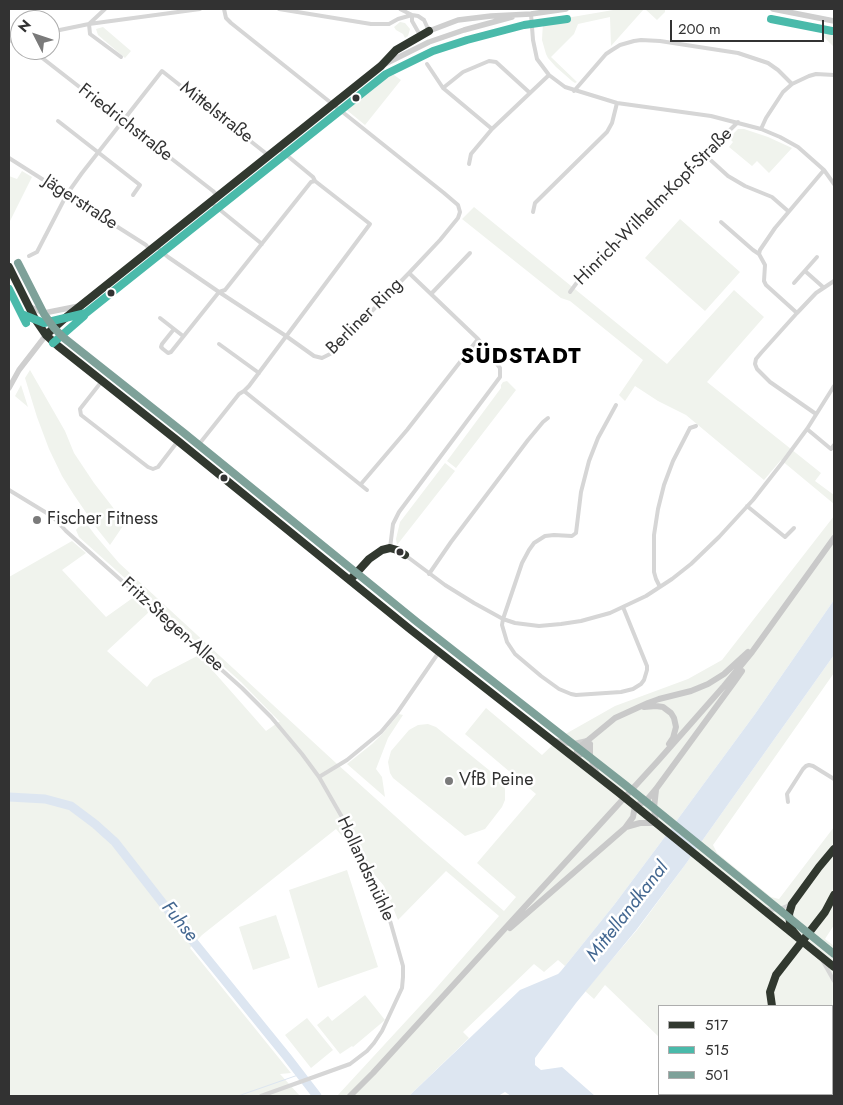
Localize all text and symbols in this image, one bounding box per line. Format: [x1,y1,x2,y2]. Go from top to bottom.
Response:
north arrow [10,10,60,60]
scale bar [673,10,827,42]
text: N [13,15,36,37]
text: 200 m [678,18,721,40]
street label: Mittelstraße [175,78,257,148]
street label: Friedrichstraße [74,79,176,167]
unlabelled marker [351,93,361,103]
street label: Hinrich-Wilhelm-Kopf-Straße [571,124,737,290]
street label: Jägerstraße [39,171,121,235]
street label: Berliner Ring [322,274,408,360]
unlabelled marker [106,288,116,298]
district label: SÜDSTADT [459,345,583,371]
unlabelled marker [219,473,229,483]
place label: Fischer Fitness [47,509,158,531]
marker: Fischer Fitness [31,514,43,526]
unlabelled marker [395,547,405,557]
street label: Fritz-Stegen-Allee [116,573,228,677]
place label: VfB Peine [459,770,533,792]
marker: VfB Peine [443,775,455,787]
street label: Hollandsmühle [331,813,399,925]
water label: Mittellandkanal [582,858,674,966]
water label: Fuhse [156,897,202,947]
legend [658,1005,833,1095]
text: 517 [705,1014,728,1036]
text: 515 [705,1039,729,1061]
text: 501 [705,1064,729,1086]

